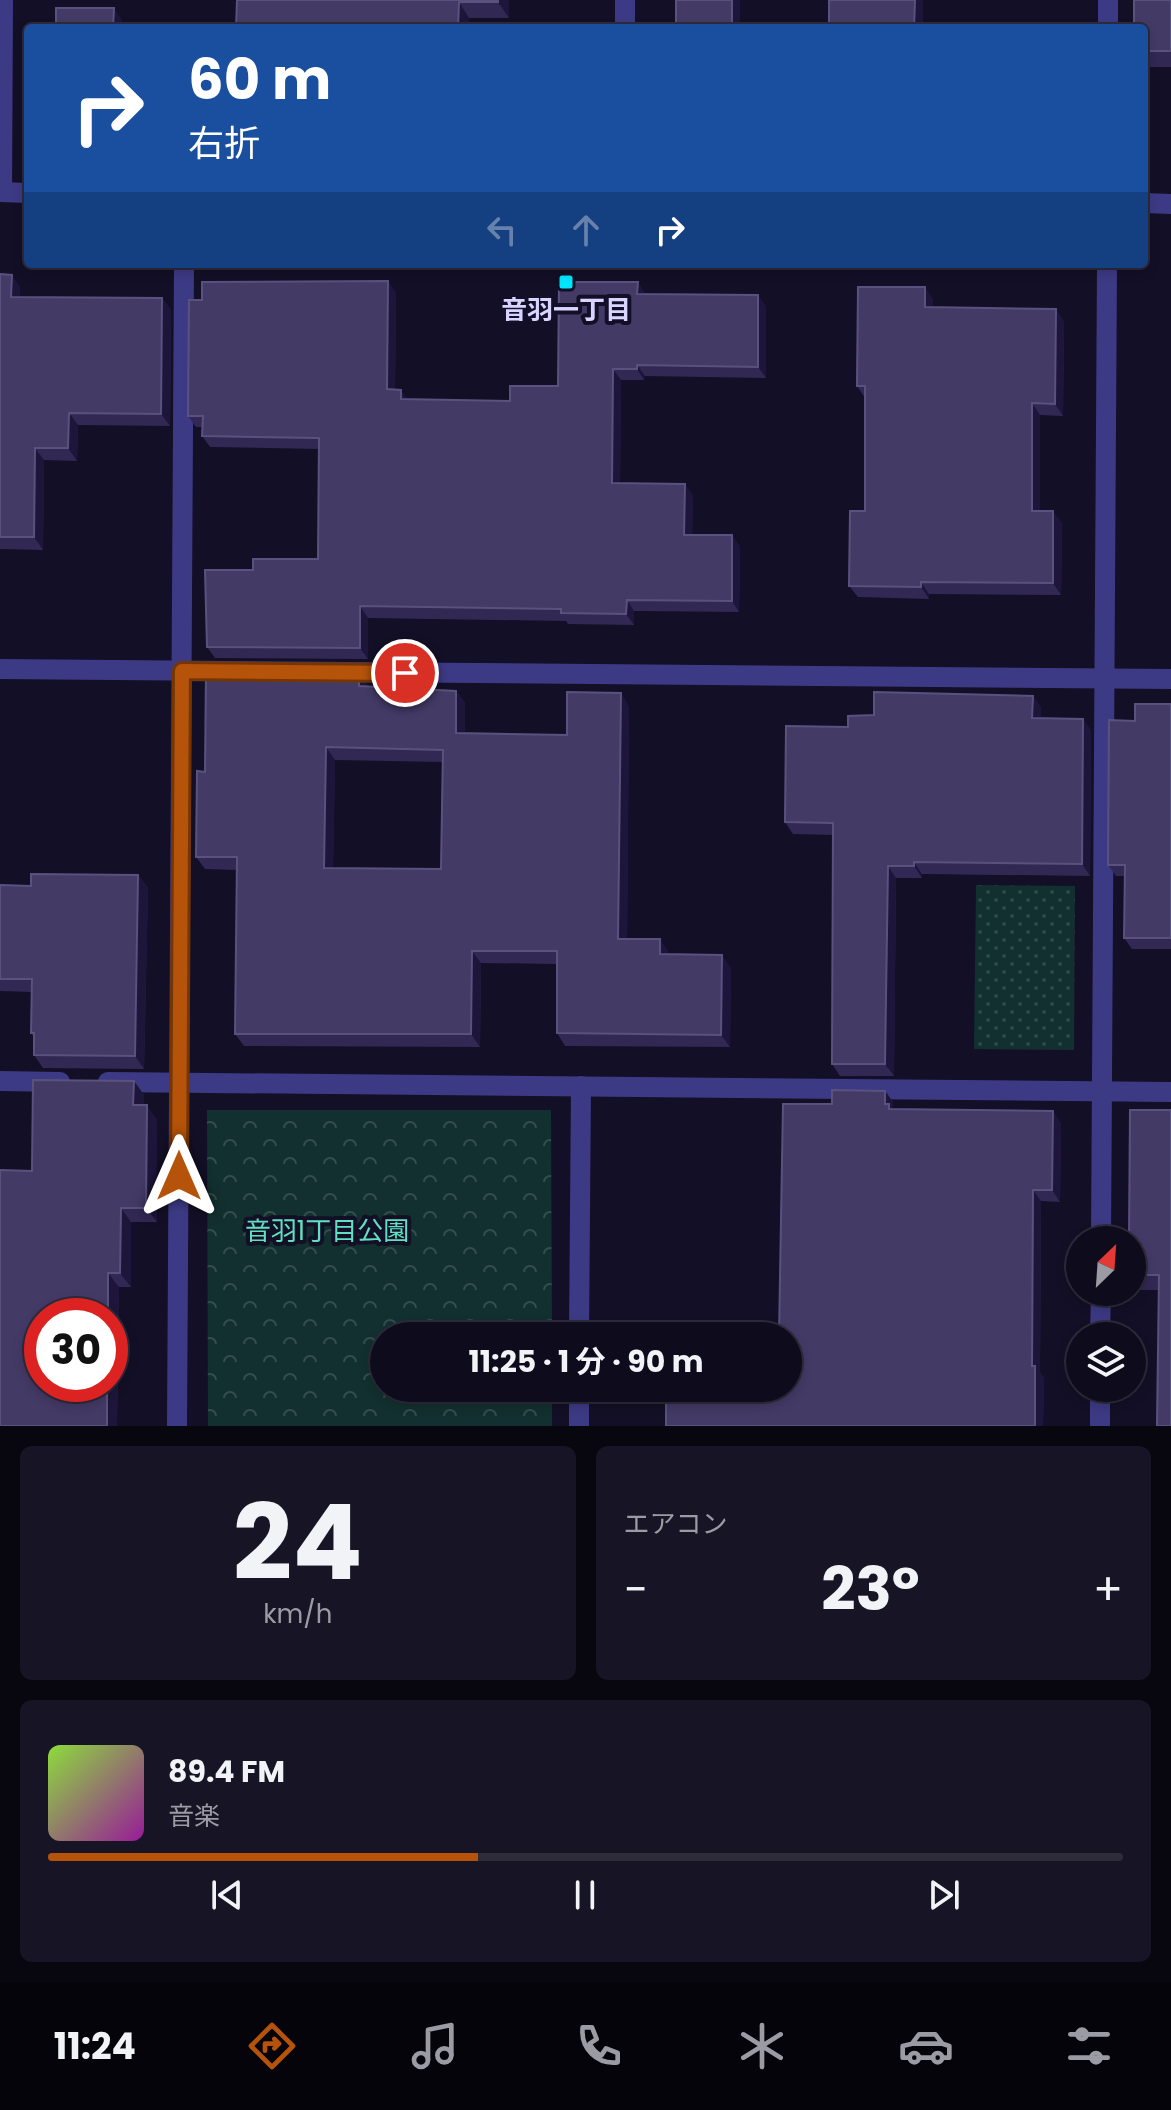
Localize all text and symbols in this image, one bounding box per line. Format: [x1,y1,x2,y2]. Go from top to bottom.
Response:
text: 60 m [188,40,331,119]
icon: right [56,56,160,160]
text: 右折 [188,118,260,169]
icon: left [480,208,524,252]
icon: ahead [564,208,608,252]
icon: right [648,208,692,252]
marker: 音羽一丁目 [557,273,575,291]
place label: 音羽一丁目 [501,292,631,328]
pin [371,639,439,707]
icon: arrive [383,651,427,695]
position arrow [137,1134,221,1218]
park label: 音羽1丁目公園 [245,1213,409,1249]
north arrow [1066,1226,1146,1306]
map controls [1066,1226,1146,1402]
speed limit sign: 30 [24,1298,128,1402]
button: layers [1066,1322,1146,1402]
text: 11:25 · 1 分 · 90 m [469,1340,703,1383]
text: 24 [233,1470,363,1615]
text: エアコン [624,1506,728,1542]
text: 23° [821,1547,920,1631]
text: − [624,1559,648,1620]
text: + [1093,1559,1123,1620]
text: km/h [263,1596,332,1632]
text: 89.4 FM [168,1750,285,1793]
text: 音楽 [168,1798,220,1834]
icon: previous [205,1873,249,1917]
icon: pause [563,1873,607,1917]
icon: next [922,1873,966,1917]
icon: directions [244,2018,300,2074]
icon: music [407,2018,463,2074]
icon: phone [571,2018,627,2074]
icon: climate [734,2018,790,2074]
icon: car [898,2018,954,2074]
icon: filters [1061,2018,1117,2074]
text: 11:24 [54,2021,136,2072]

